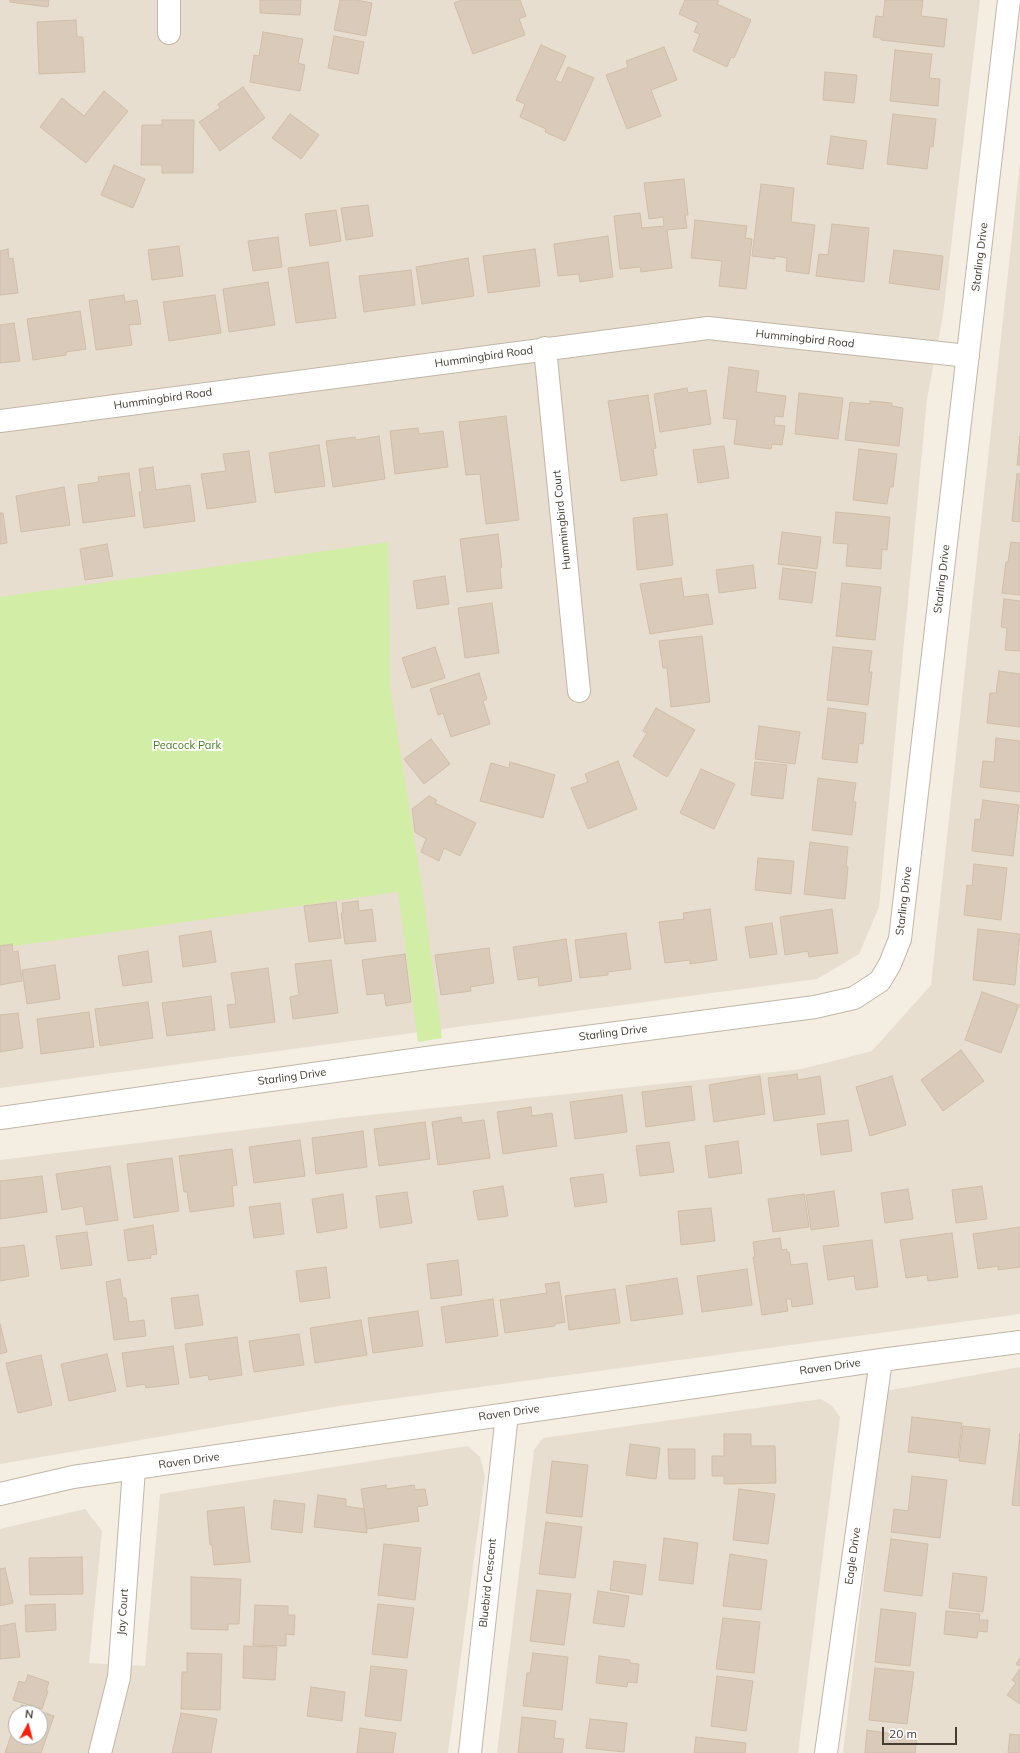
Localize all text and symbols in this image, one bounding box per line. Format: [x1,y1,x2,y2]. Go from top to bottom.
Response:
street label: Starling Drive [969,222,991,292]
street label: Hummingbird Road [755,327,855,351]
street label: Hummingbird Road [434,344,534,370]
street label: Hummingbird Road [113,386,213,412]
street label: Hummingbird Court [550,469,574,571]
street label: Starling Drive [931,544,953,614]
park label: Peacock Park [153,739,221,753]
street label: Starling Drive [893,866,915,936]
street label: Starling Drive [578,1022,648,1044]
street label: Starling Drive [257,1066,327,1088]
street label: Raven Drive [798,1356,862,1378]
street label: Raven Drive [477,1402,541,1424]
street label: Raven Drive [157,1450,221,1472]
street label: Eagle Drive [842,1527,864,1585]
street label: Bluebird Crescent [477,1538,499,1628]
street label: Jay Court [115,1588,131,1636]
north arrow [8,1705,48,1745]
text: N [24,1707,34,1722]
scale bar [884,1719,959,1745]
text: 20 m [889,1726,917,1741]

